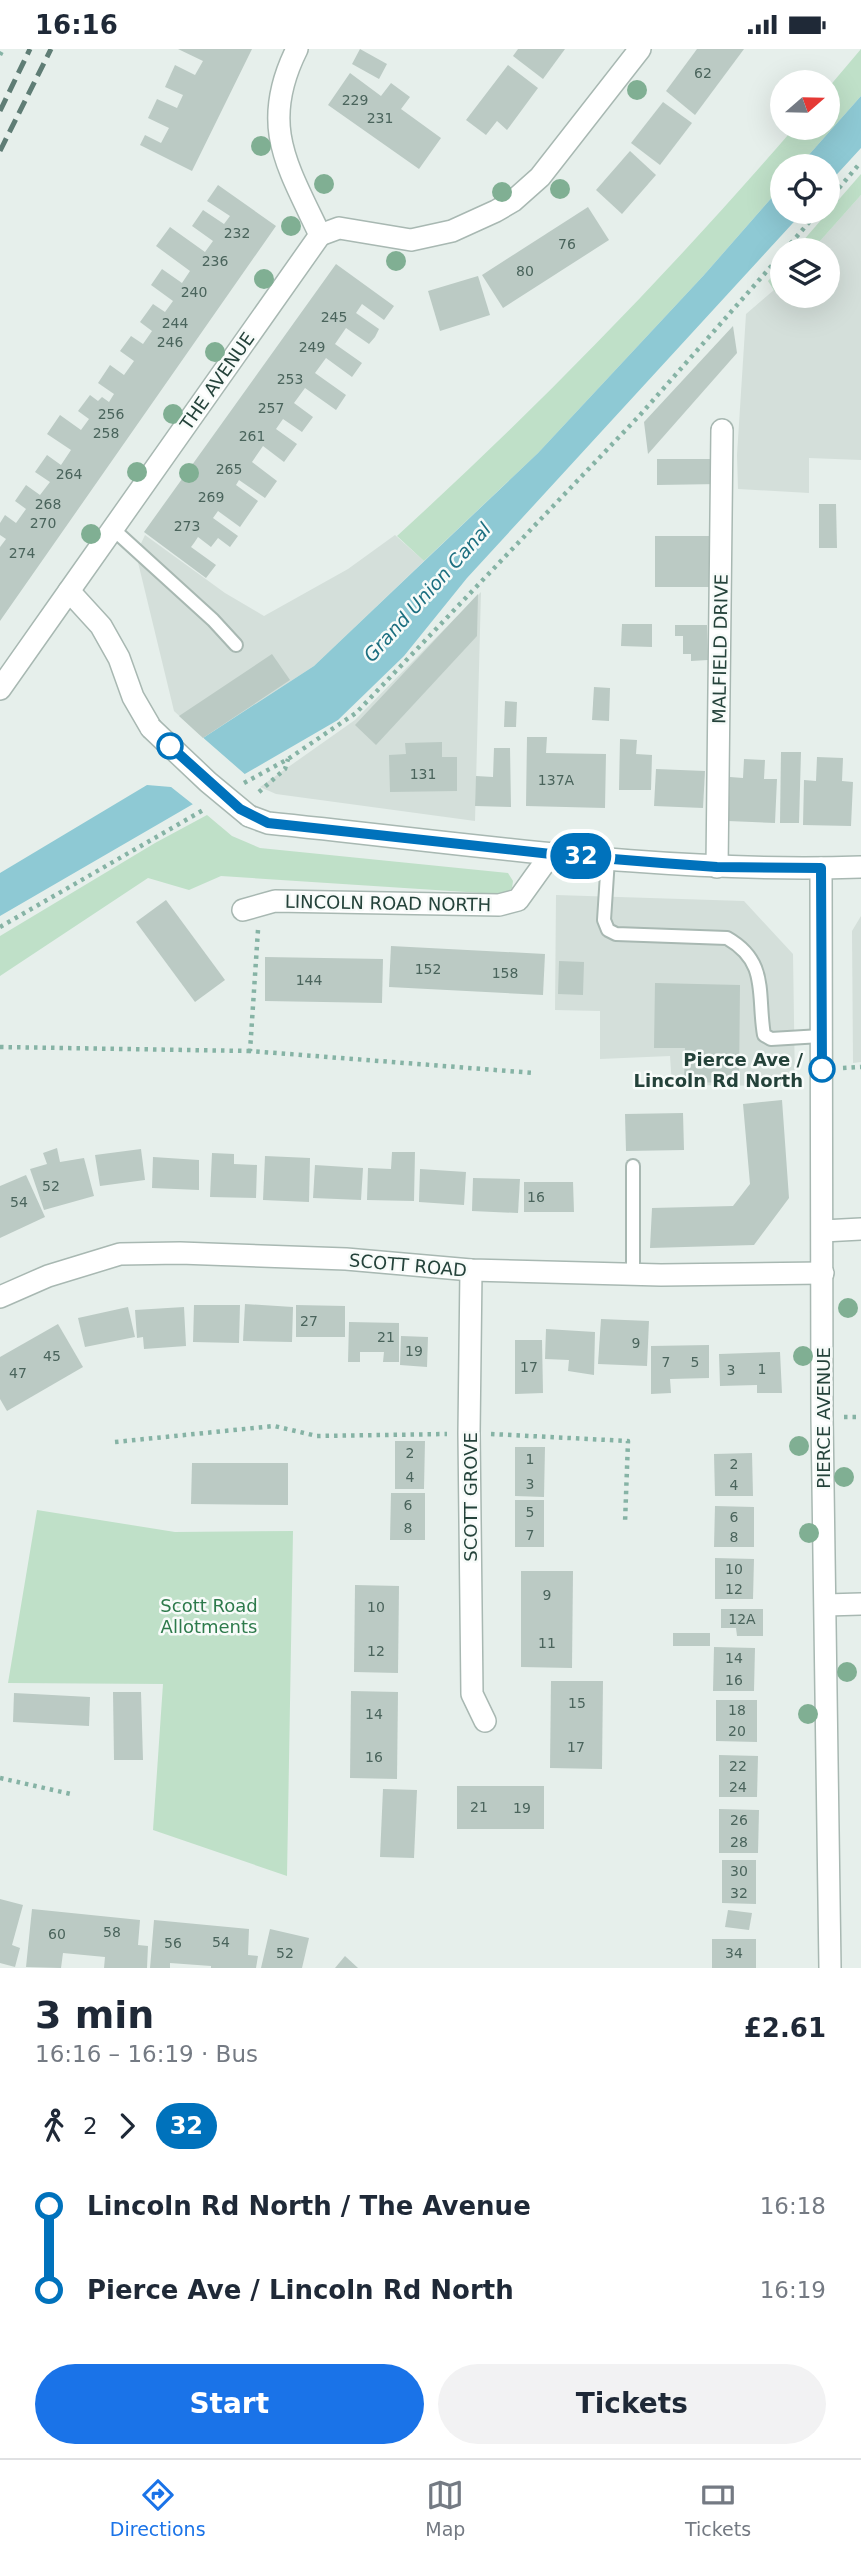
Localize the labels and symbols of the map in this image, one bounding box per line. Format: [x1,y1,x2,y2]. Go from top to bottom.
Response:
house number: 62 [694,65,712,81]
north arrow [770,70,840,140]
house number: 229 [342,92,368,108]
house number: 231 [367,110,393,126]
house number: 232 [224,225,250,241]
house number: 76 [558,236,576,252]
house number: 236 [202,253,228,269]
house number: 80 [516,263,534,279]
house number: 240 [181,284,207,300]
house number: 245 [321,309,347,325]
house number: 244 [162,315,188,331]
street label: THE AVENUE [175,328,258,435]
house number: 246 [157,334,183,350]
house number: 249 [299,339,325,355]
house number: 253 [277,371,303,387]
house number: 257 [258,400,284,416]
house number: 256 [98,406,124,422]
house number: 258 [93,425,119,441]
house number: 261 [239,428,265,444]
house number: 265 [216,461,242,477]
house number: 264 [56,466,82,482]
house number: 269 [198,489,224,505]
house number: 268 [35,496,61,512]
house number: 270 [30,515,56,531]
house number: 273 [174,518,200,534]
water label: Grand Union Canal [359,518,496,666]
house number: 274 [9,545,35,561]
street label: MALFIELD DRIVE [708,574,732,724]
unlabelled marker [157,733,183,759]
house number: 131 [410,766,436,782]
house number: 137A [538,772,575,788]
line badge: 32 [550,833,612,879]
street label: LINCOLN ROAD NORTH [285,891,491,915]
house number: 152 [415,961,441,977]
house number: 158 [492,965,518,981]
house number: 144 [296,972,322,988]
place label: Pierce Ave / Lincoln Rd North [634,1049,803,1091]
marker: Pierce Ave / Lincoln Rd North [809,1056,835,1082]
house number: 52 [42,1178,60,1194]
house number: 16 [527,1189,545,1205]
house number: 54 [10,1194,28,1210]
street label: SCOTT ROAD [348,1249,468,1281]
house number: 27 [300,1313,318,1329]
house number: 21 [377,1329,395,1345]
house number: 9 [632,1335,640,1351]
house number: 19 [405,1343,423,1359]
street label: PIERCE AVENUE [813,1347,834,1489]
house number: 45 [43,1348,61,1364]
house number: 7 [662,1354,670,1370]
house number: 5 [691,1354,699,1370]
house number: 17 [520,1359,538,1375]
house number: 1 [758,1361,766,1377]
house number: 3 [727,1362,735,1378]
house number: 47 [9,1365,27,1381]
street label: SCOTT GROVE [460,1432,481,1562]
house number: 2 [406,1445,414,1461]
house number: 1 [526,1451,534,1467]
house number: 2 [730,1456,738,1472]
house number: 4 [406,1469,415,1485]
house number: 3 [526,1476,534,1492]
house number: 4 [730,1477,739,1493]
house number: 6 [404,1497,413,1513]
house number: 5 [526,1504,534,1520]
house number: 6 [730,1509,739,1525]
house number: 8 [404,1520,412,1536]
house number: 7 [526,1527,534,1543]
house number: 8 [730,1529,738,1545]
house number: 10 [725,1561,743,1577]
house number: 12 [725,1581,743,1597]
house number: 9 [543,1587,551,1603]
park label: Scott Road Allotments [160,1595,258,1637]
house number: 10 [367,1599,385,1615]
house number: 12A [728,1611,756,1627]
house number: 11 [538,1635,556,1651]
house number: 12 [367,1643,385,1659]
house number: 14 [725,1650,743,1666]
house number: 16 [725,1672,743,1688]
house number: 15 [568,1695,586,1711]
house number: 18 [728,1702,746,1718]
house number: 14 [365,1706,383,1722]
house number: 20 [728,1723,746,1739]
house number: 17 [567,1739,585,1755]
house number: 16 [365,1749,383,1765]
house number: 22 [729,1758,747,1774]
house number: 24 [729,1779,747,1795]
house number: 21 [470,1799,488,1815]
house number: 19 [513,1800,531,1816]
house number: 26 [730,1812,748,1828]
house number: 28 [730,1834,748,1850]
house number: 30 [730,1863,748,1879]
house number: 32 [730,1885,748,1901]
house number: 58 [103,1924,121,1940]
house number: 60 [48,1926,66,1942]
house number: 54 [212,1934,230,1950]
house number: 56 [164,1935,182,1951]
house number: 52 [276,1945,294,1961]
house number: 34 [725,1945,743,1961]

